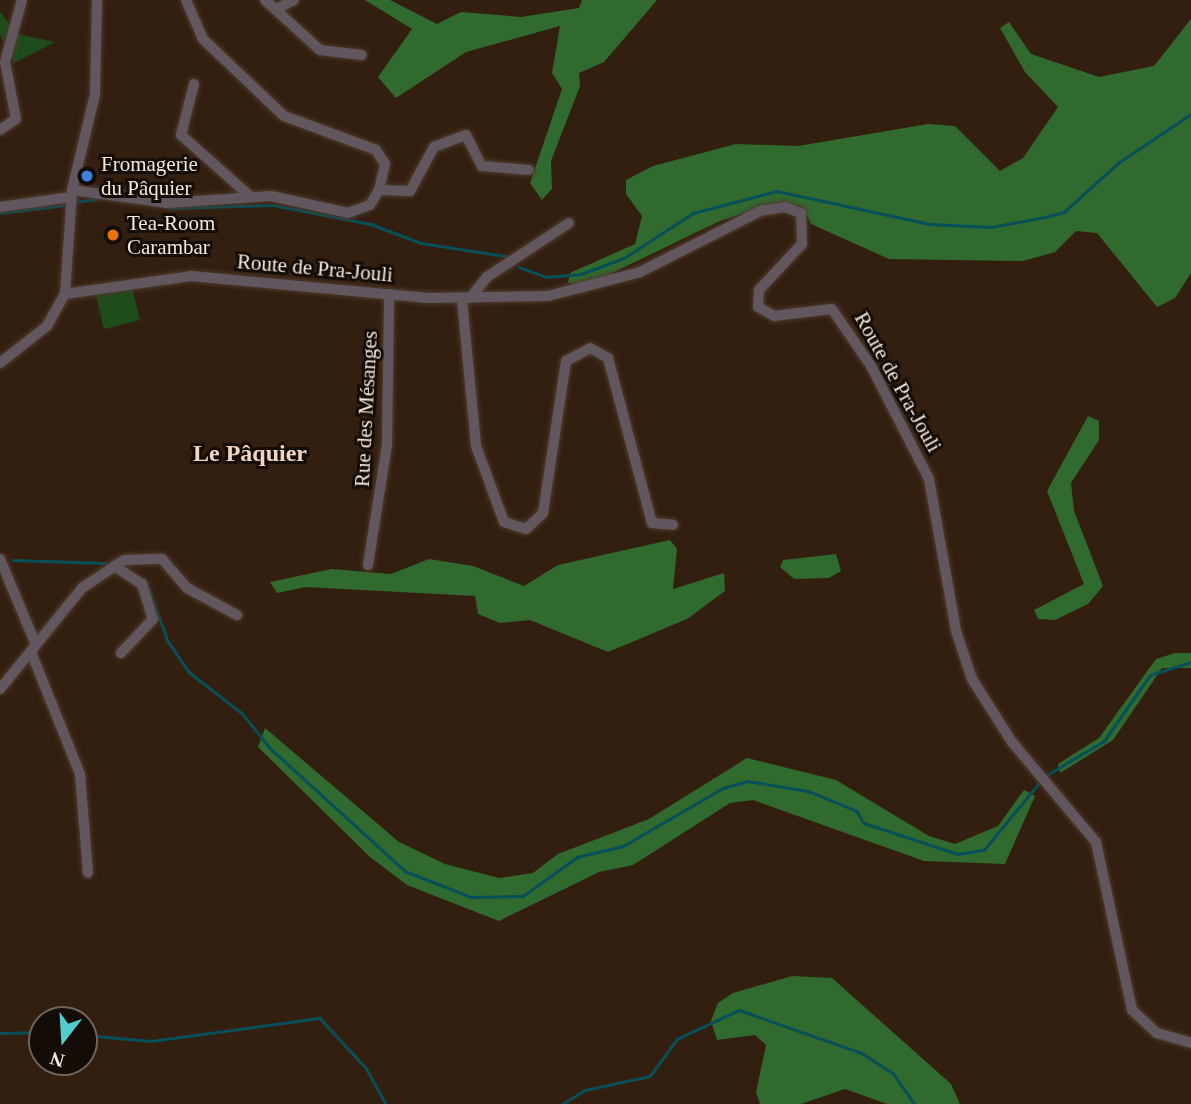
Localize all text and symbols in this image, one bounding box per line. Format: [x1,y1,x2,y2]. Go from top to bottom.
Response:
place label: Fromagerie du Pâquier [101,151,198,201]
marker: Fromagerie du Pâquier [79,168,95,184]
place label: Tea-Room Carambar [127,210,215,260]
marker: Tea-Room Carambar [105,227,121,243]
street label: Route de Pra-Jouli [236,249,394,287]
street label: Route de Pra-Jouli [849,308,947,456]
street label: Rue des Mésanges [349,330,383,488]
district label: Le Pâquier [193,440,307,468]
north arrow [28,1006,98,1076]
text: N [48,1048,67,1072]

